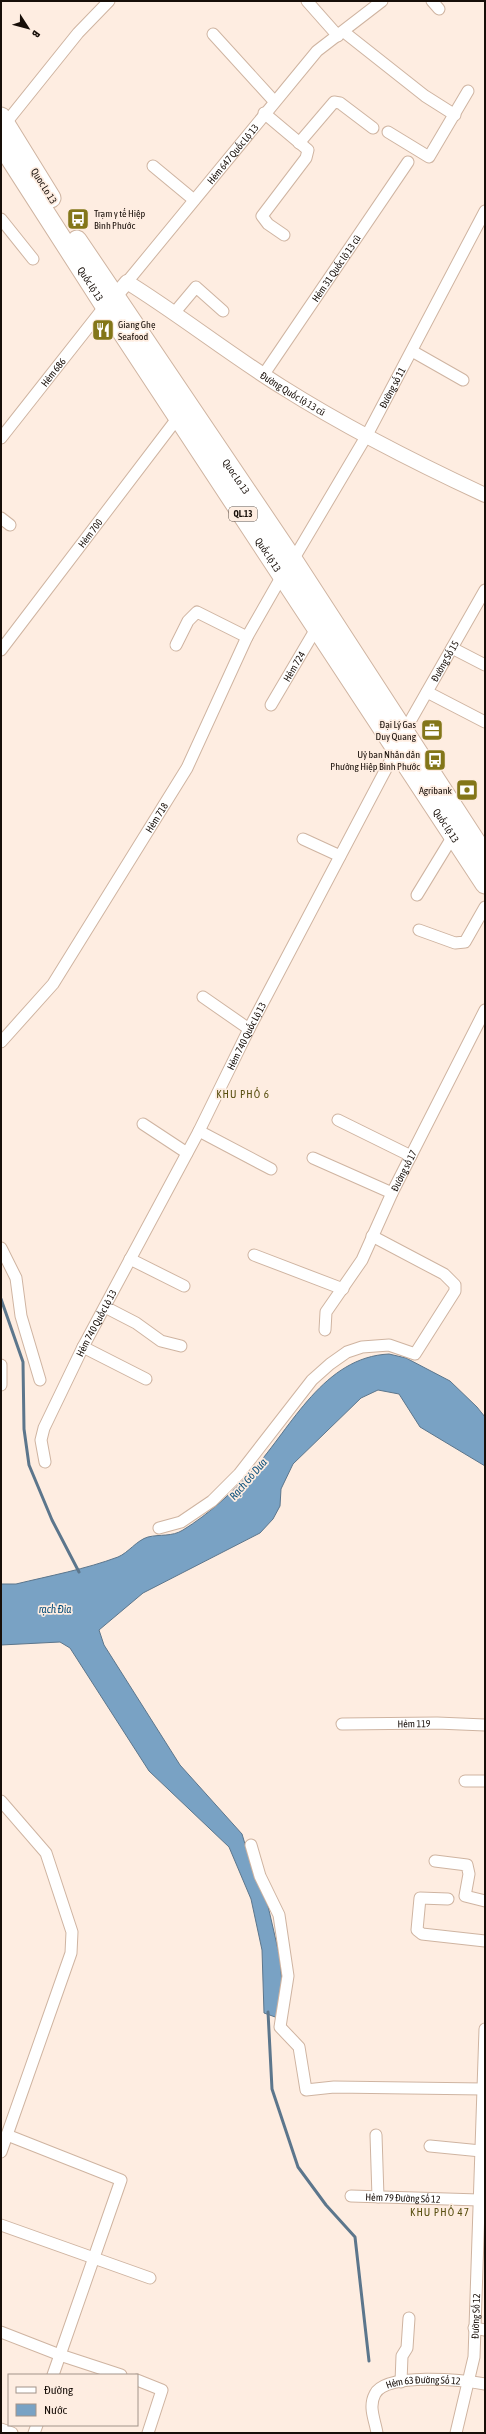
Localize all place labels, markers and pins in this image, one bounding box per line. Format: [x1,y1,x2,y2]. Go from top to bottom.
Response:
bus stop icon: Trạm y tế Hiệp Bình Phước [65,206,91,232]
place label: Trạm y tế Hiệp Bình Phước [94,208,146,231]
restaurant icon: Giang Ghẹ Seafood [90,317,116,343]
place label: Giang Ghẹ Seafood [118,319,156,342]
office icon: Đại Lý Gas Duy Quang [419,717,445,743]
place label: Đại Lý Gas Duy Quang [376,719,417,742]
bus stop icon: Uỷ ban Nhân dân Phường Hiệp Bình Phước [422,747,448,773]
place label: Uỷ ban Nhân dân Phường Hiệp Bình Phước [330,749,420,772]
bank icon: Agribank [454,777,480,803]
place label: Agribank [419,785,453,796]

